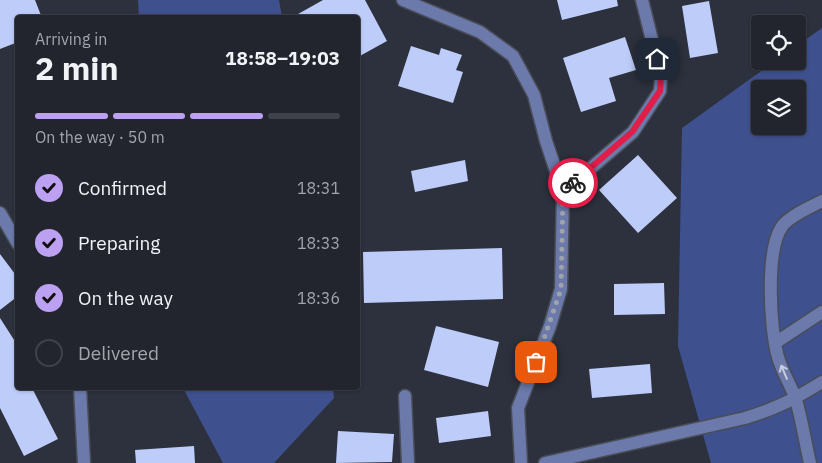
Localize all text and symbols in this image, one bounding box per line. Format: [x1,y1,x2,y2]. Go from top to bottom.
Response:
map controls [751,15,806,135]
button: locate [751,15,806,70]
text: Arriving in [35,29,107,49]
pin [636,38,678,80]
icon: home [643,45,671,73]
text: 18:58–19:03 [225,46,340,70]
text: 2 min [35,47,119,89]
button: layers [751,80,806,135]
text: On the way · 50 m [35,127,165,147]
courier [548,158,598,208]
icon: bike [559,169,587,197]
icon: check [35,174,63,202]
text: Confirmed [78,176,167,200]
text: 18:31 [297,178,340,198]
icon: check [35,229,63,257]
text: Preparing [78,231,160,255]
text: 18:33 [297,233,340,253]
icon: check [35,284,63,312]
text: On the way [78,286,173,310]
text: 18:36 [297,288,340,308]
text: Delivered [78,341,159,365]
pin [515,341,557,383]
icon: bag [522,348,550,376]
one-way arrow [779,365,788,380]

